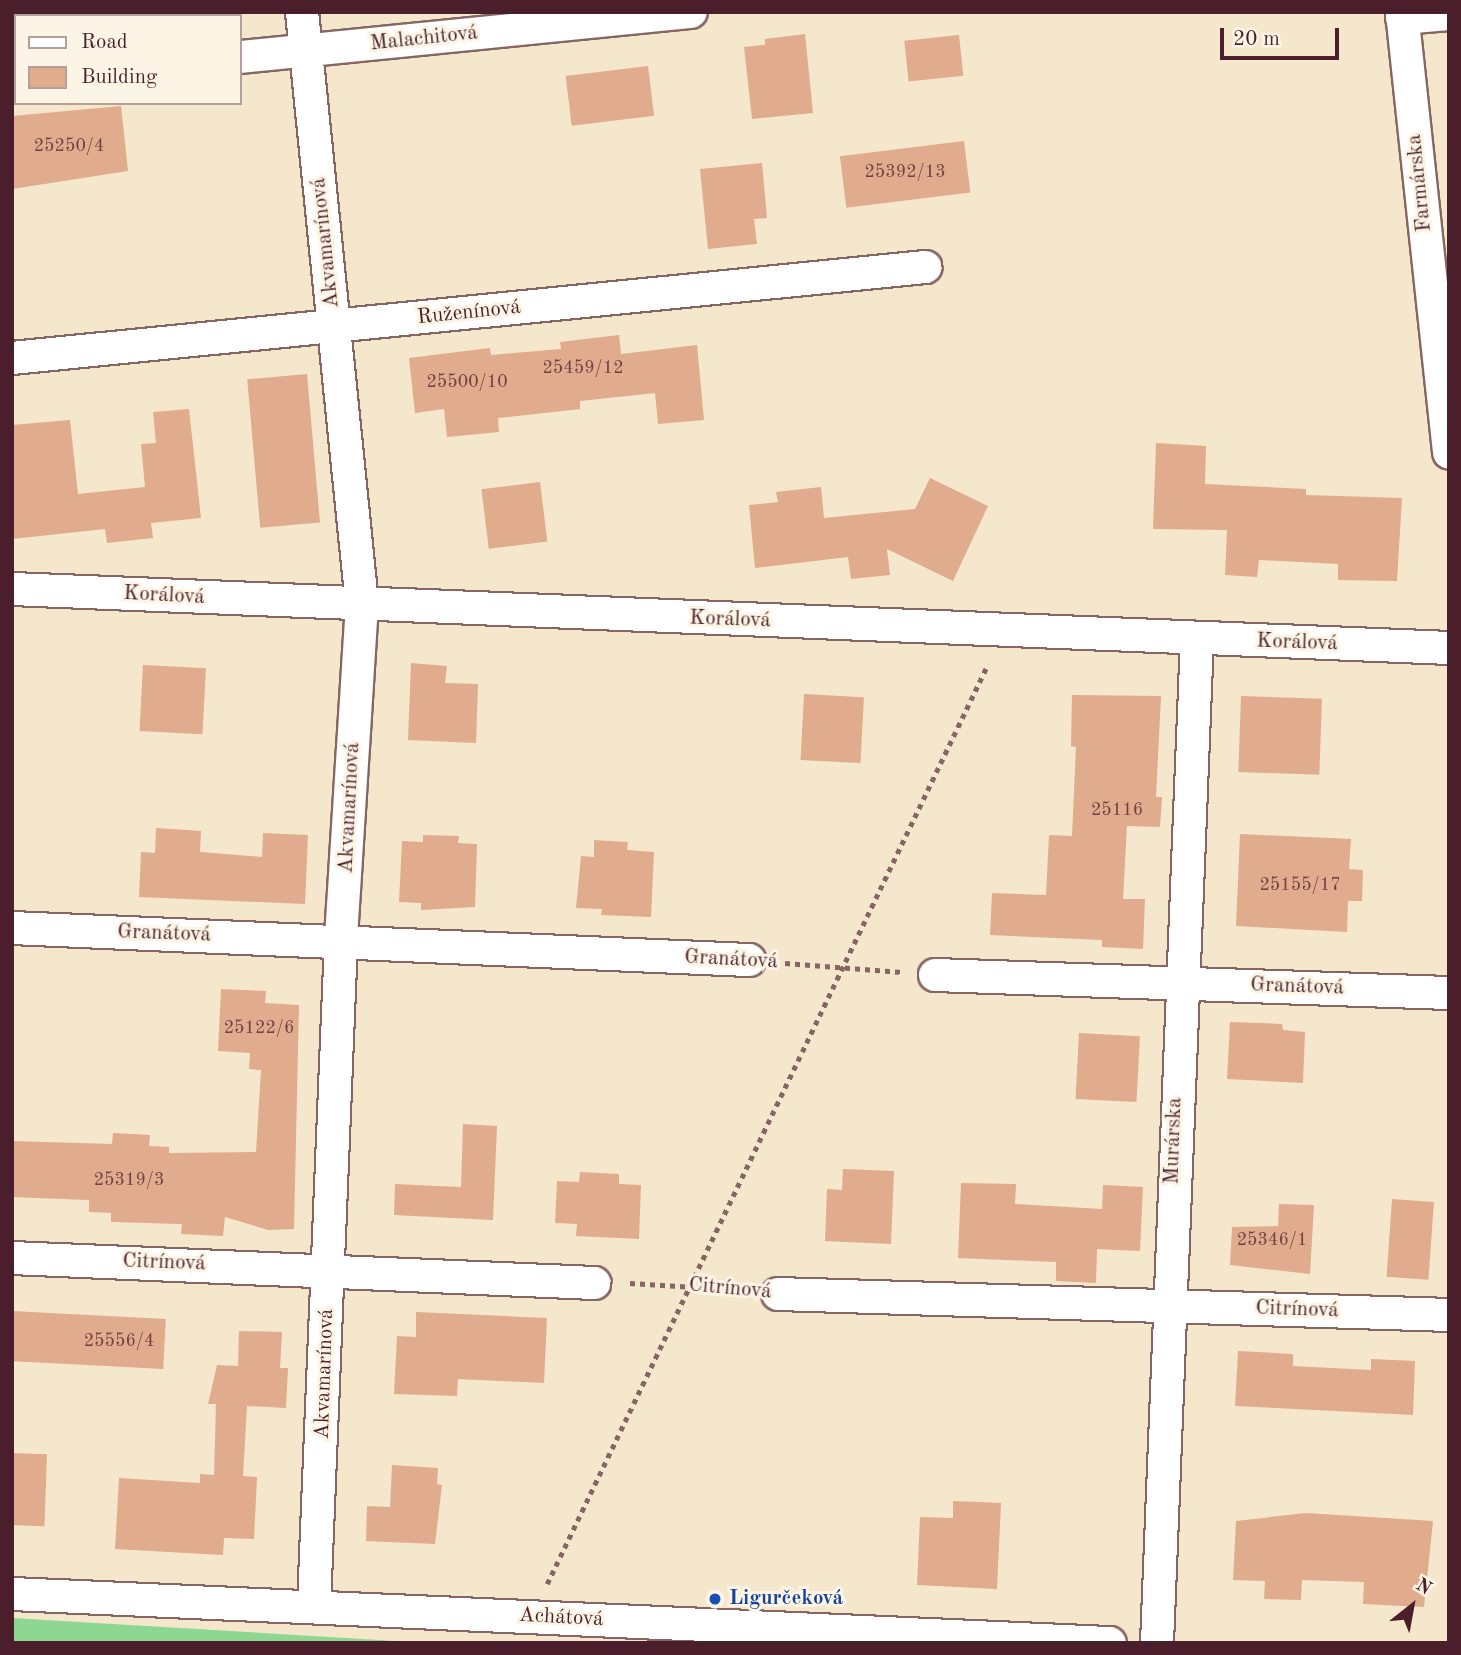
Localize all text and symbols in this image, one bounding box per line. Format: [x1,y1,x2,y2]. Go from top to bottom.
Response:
legend [14,14,242,105]
scale bar [1223,14,1342,58]
street label: Malachitová [369,21,479,57]
text: 20 m [1233,29,1280,50]
text: Road [81,32,128,53]
text: Building [81,67,157,88]
street label: Farmárska [1402,133,1438,233]
house number: 25250/4 [34,135,104,157]
house number: 25392/13 [864,161,946,183]
street label: Akvamarínová [307,177,345,309]
street label: Ruženínová [416,295,522,331]
house number: 25459/12 [542,357,624,379]
house number: 25500/10 [426,371,508,393]
street label: Korálová [123,581,205,611]
street label: Korálová [689,606,771,634]
street label: Korálová [1256,629,1338,657]
street label: Akvamarínová [334,742,366,874]
house number: 25116 [1091,799,1143,821]
house number: 25155/17 [1259,874,1341,896]
street label: Granátová [117,920,211,948]
street label: Granátová [684,945,778,975]
street label: Granátová [1250,973,1344,1001]
house number: 25122/6 [224,1017,294,1039]
street label: Murárska [1160,1097,1188,1185]
house number: 25319/3 [94,1169,164,1191]
house number: 25346/1 [1237,1229,1307,1251]
street label: Citrínová [122,1249,206,1277]
street label: Citrínová [688,1273,772,1305]
street label: Citrínová [1255,1296,1339,1324]
street label: Akvamarínová [310,1308,340,1440]
house number: 25556/4 [84,1330,154,1352]
north arrow [1377,1571,1447,1641]
text: N [1412,1576,1434,1599]
place label: Ligurčeková [729,1586,843,1612]
marker: Ligurčeková [707,1591,723,1607]
street label: Achátová [518,1603,604,1633]

